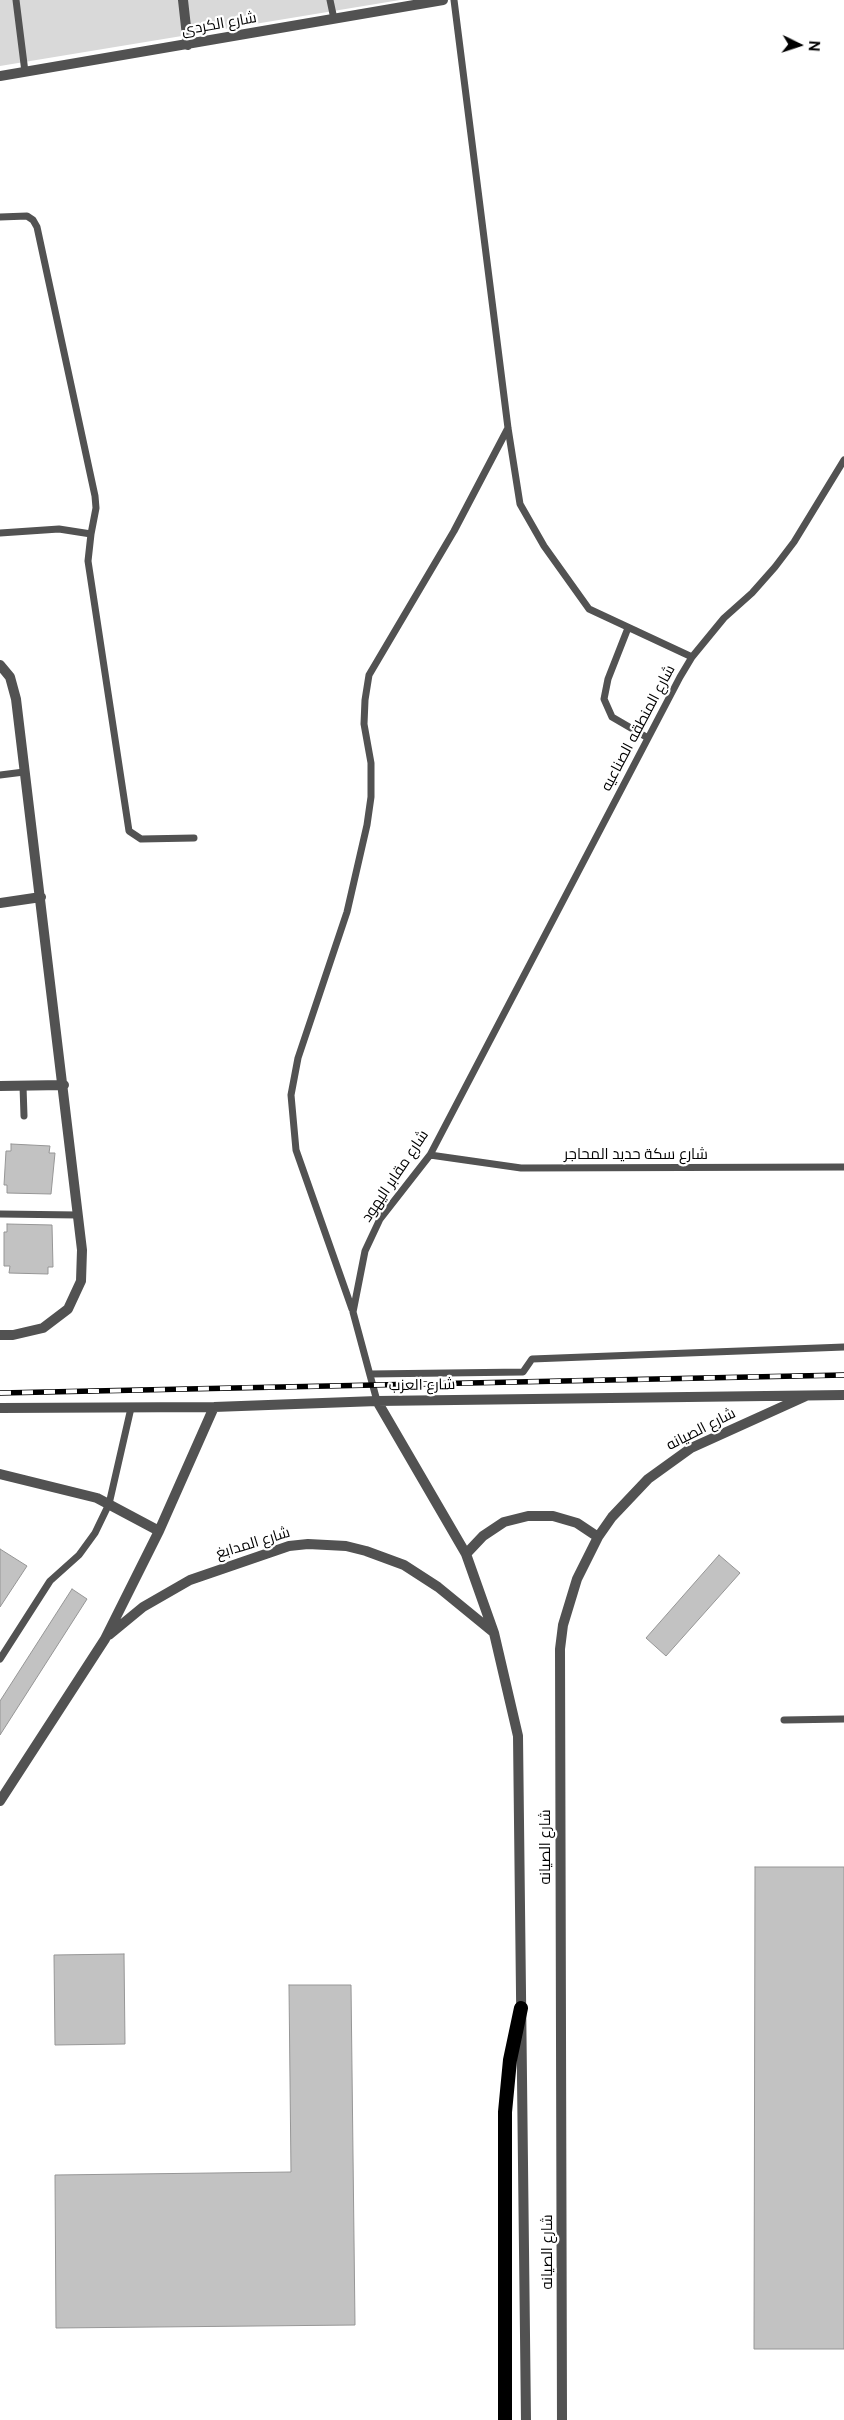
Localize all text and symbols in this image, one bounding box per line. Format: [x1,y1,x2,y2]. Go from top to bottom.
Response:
street label: شارع الكردى [180,9,258,39]
north arrow [774,20,824,70]
text: N [806,40,822,52]
street label: شارع المنطقه الصناعيه [597,662,679,794]
street label: شارع مقابر اليهود [358,1127,432,1225]
street label: شارع سكة حديد المحاجر [564,1145,708,1163]
street label: شارع العزب [388,1375,456,1395]
street label: شارع الصيانه [663,1404,739,1454]
street label: شارع المدابغ [214,1523,292,1563]
street label: شارع الصيانه [536,1809,554,1885]
street label: شارع الصيانه [538,2214,556,2290]

